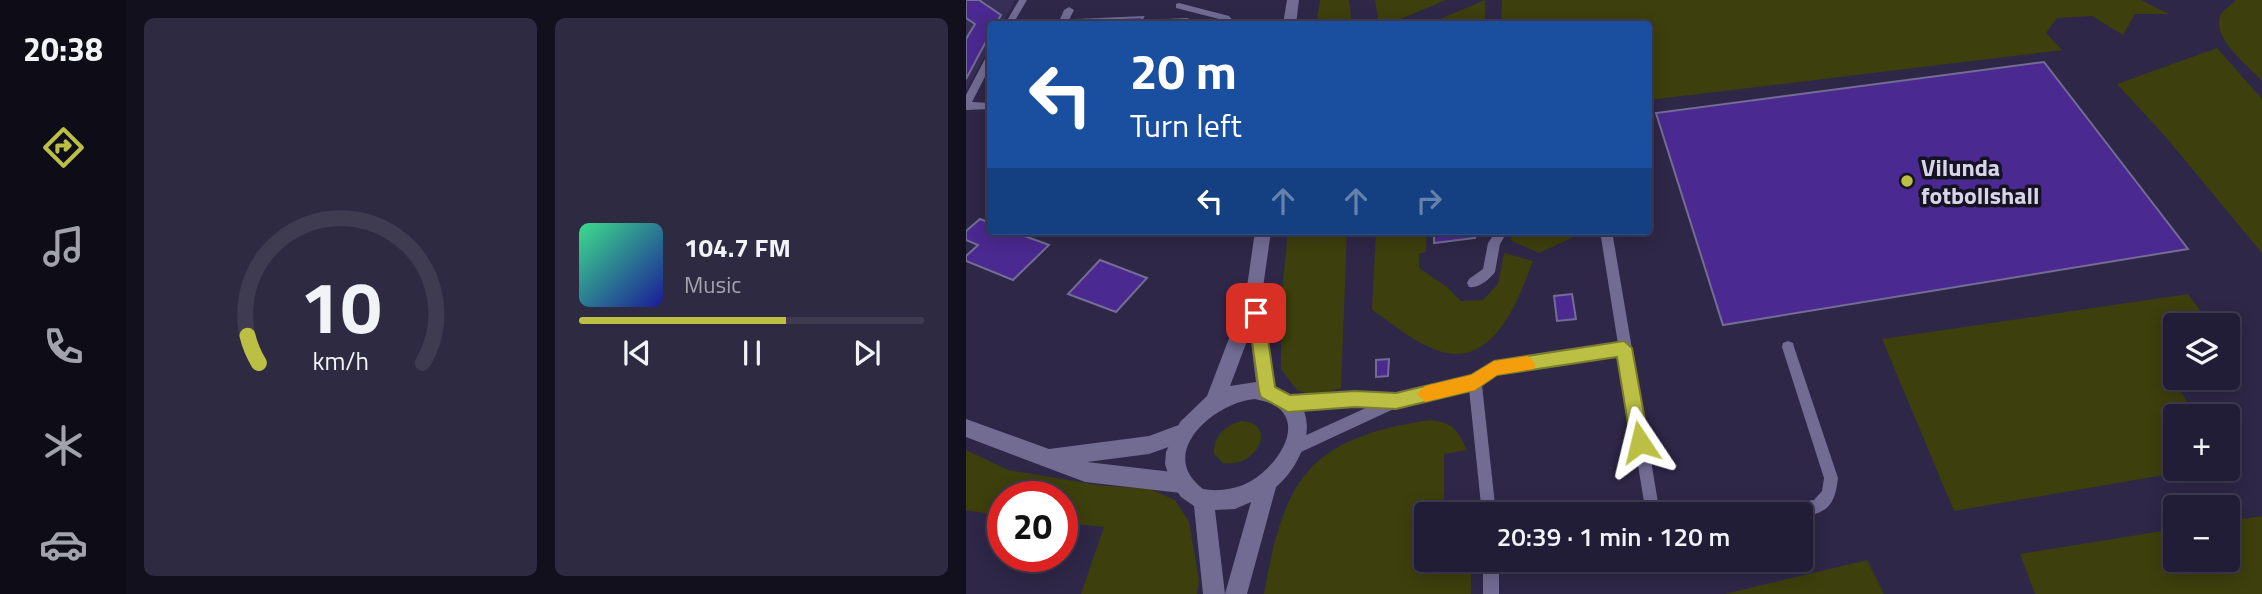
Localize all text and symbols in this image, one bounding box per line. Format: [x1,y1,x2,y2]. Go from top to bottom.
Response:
text: 20:38 [23,25,103,73]
text: 20 m [1130,33,1237,108]
icon: left [1015,49,1106,140]
text: Turn left [1130,101,1242,149]
icon: directions [39,123,88,172]
place label: Vilunda fotbollshall [1921,149,2040,213]
marker: Vilunda fotbollshall [1899,173,1915,189]
icon: left [1191,182,1229,220]
icon: ahead [1264,182,1302,220]
icon: ahead [1337,182,1375,220]
icon: right [1410,182,1448,220]
icon: music [39,222,88,271]
text: 104.7 FM [684,228,791,267]
text: 10 [300,251,381,361]
text: Music [684,267,741,302]
pin [1226,283,1286,343]
icon: arrive [1237,294,1275,332]
map controls [2163,313,2240,572]
button: layers [2163,313,2240,390]
icon: phone [39,322,88,371]
icon: previous [618,334,656,372]
icon: pause [733,334,771,372]
icon: next [848,334,886,372]
text: km/h [312,342,369,380]
button: + [2163,404,2240,481]
position arrow [1603,405,1677,479]
icon: climate [39,421,88,470]
speed limit sign: 20 [987,481,1078,572]
button: − [2163,495,2240,572]
text: 20:39 · 1 min · 120 m [1497,517,1730,556]
icon: car [39,520,88,569]

